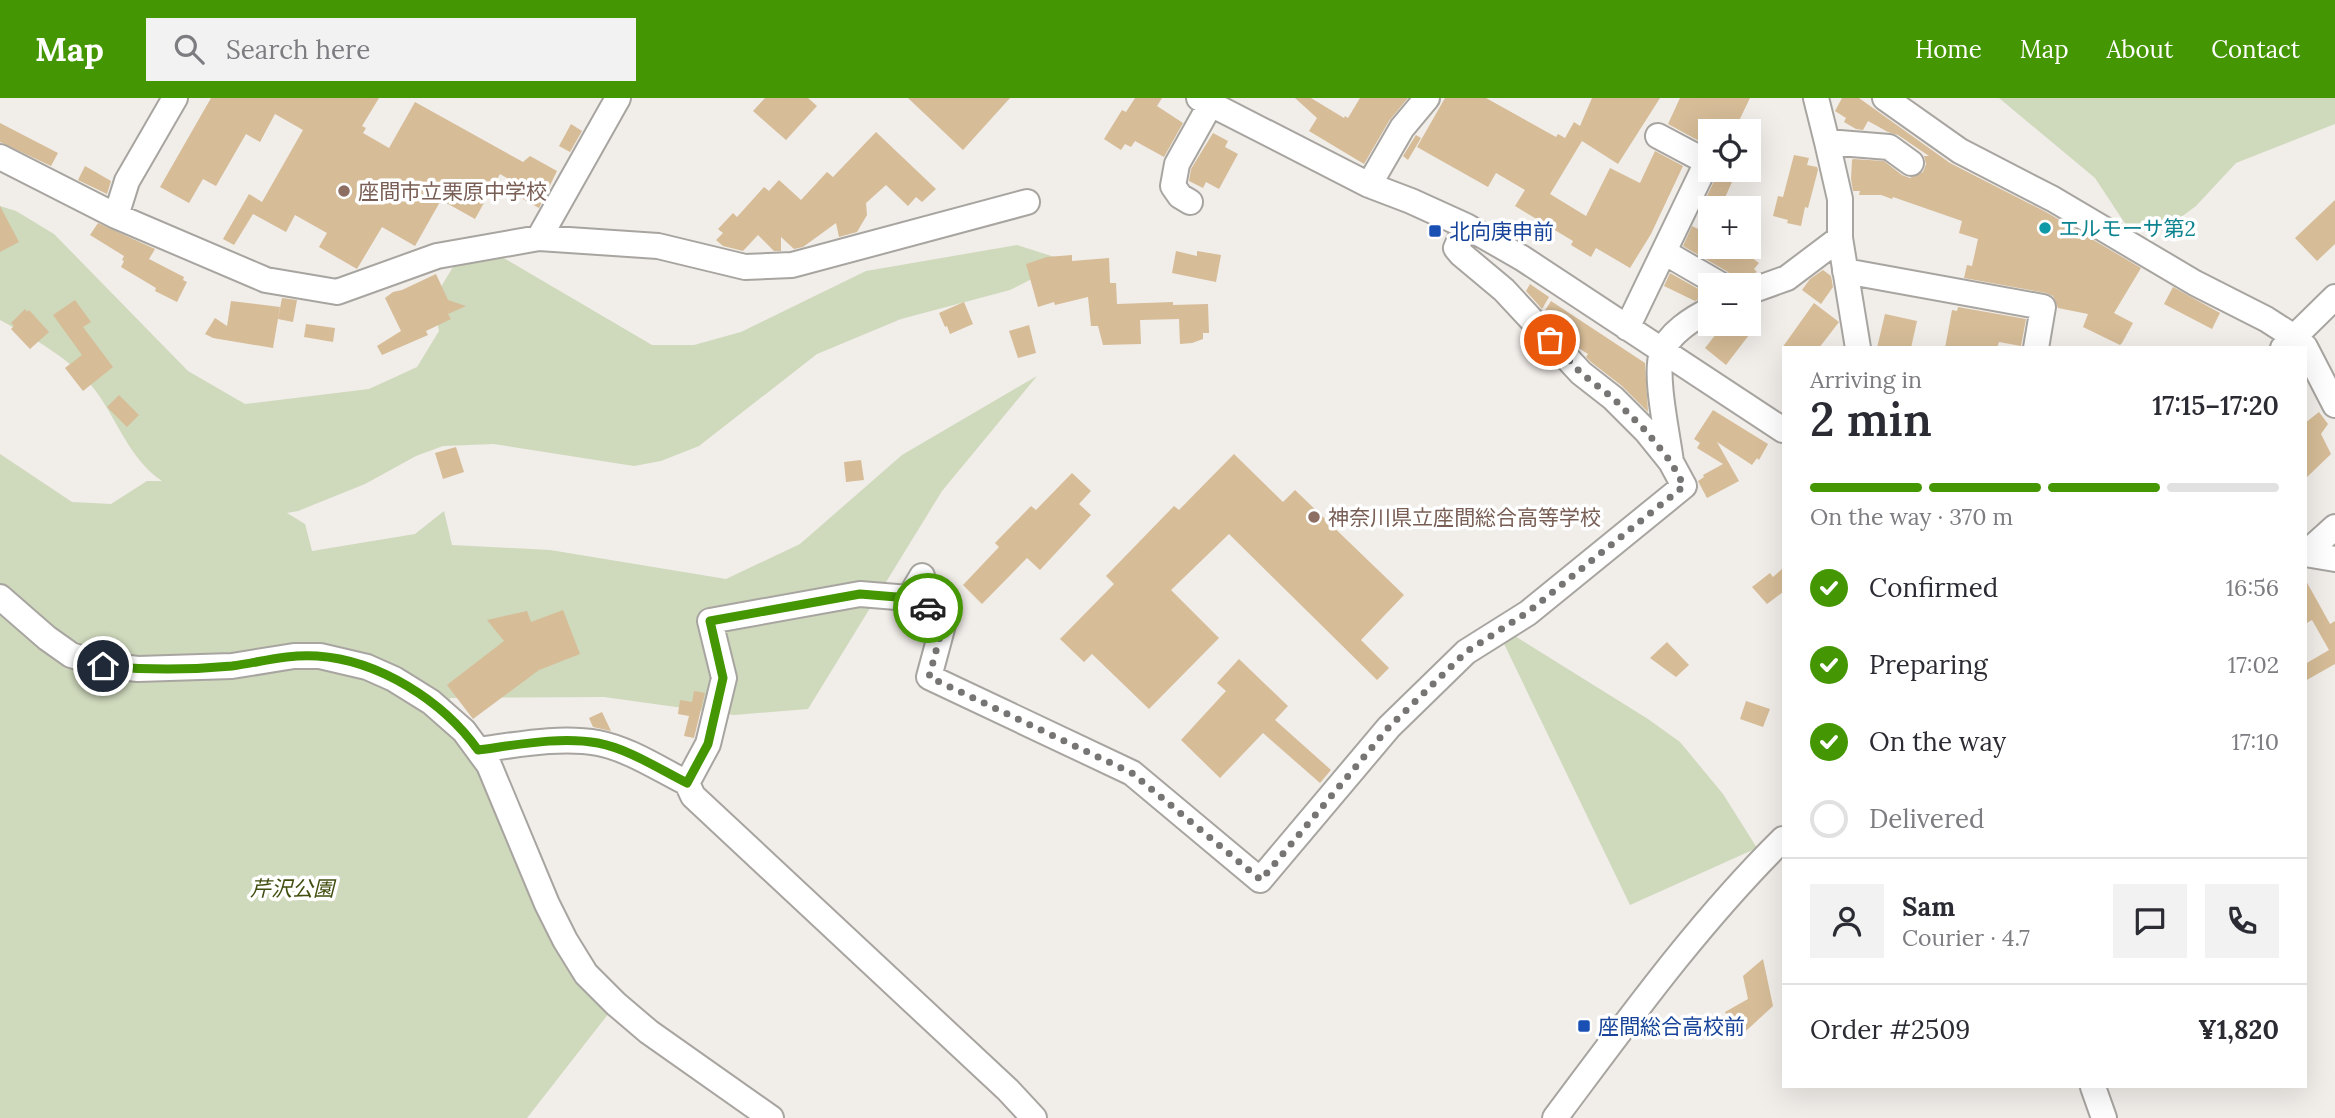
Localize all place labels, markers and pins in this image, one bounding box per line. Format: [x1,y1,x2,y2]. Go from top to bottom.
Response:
place label: 座間市立栗原中学校 [358,178,547,205]
marker: 座間市立栗原中学校 [336,183,352,199]
place label: エルモーサ第2 [2059,215,2196,242]
place label: 北向庚申前 [1449,218,1554,245]
marker: エルモーサ第2 [2037,220,2053,236]
marker: 北向庚申前 [1427,223,1443,239]
pin [1520,310,1580,370]
place label: 神奈川県立座間総合高等学校 [1328,504,1601,531]
marker: 神奈川県立座間総合高等学校 [1306,509,1322,525]
pin [73,636,133,696]
place label: 座間総合高校前 [1598,1013,1745,1040]
marker: 座間総合高校前 [1576,1018,1592,1034]

